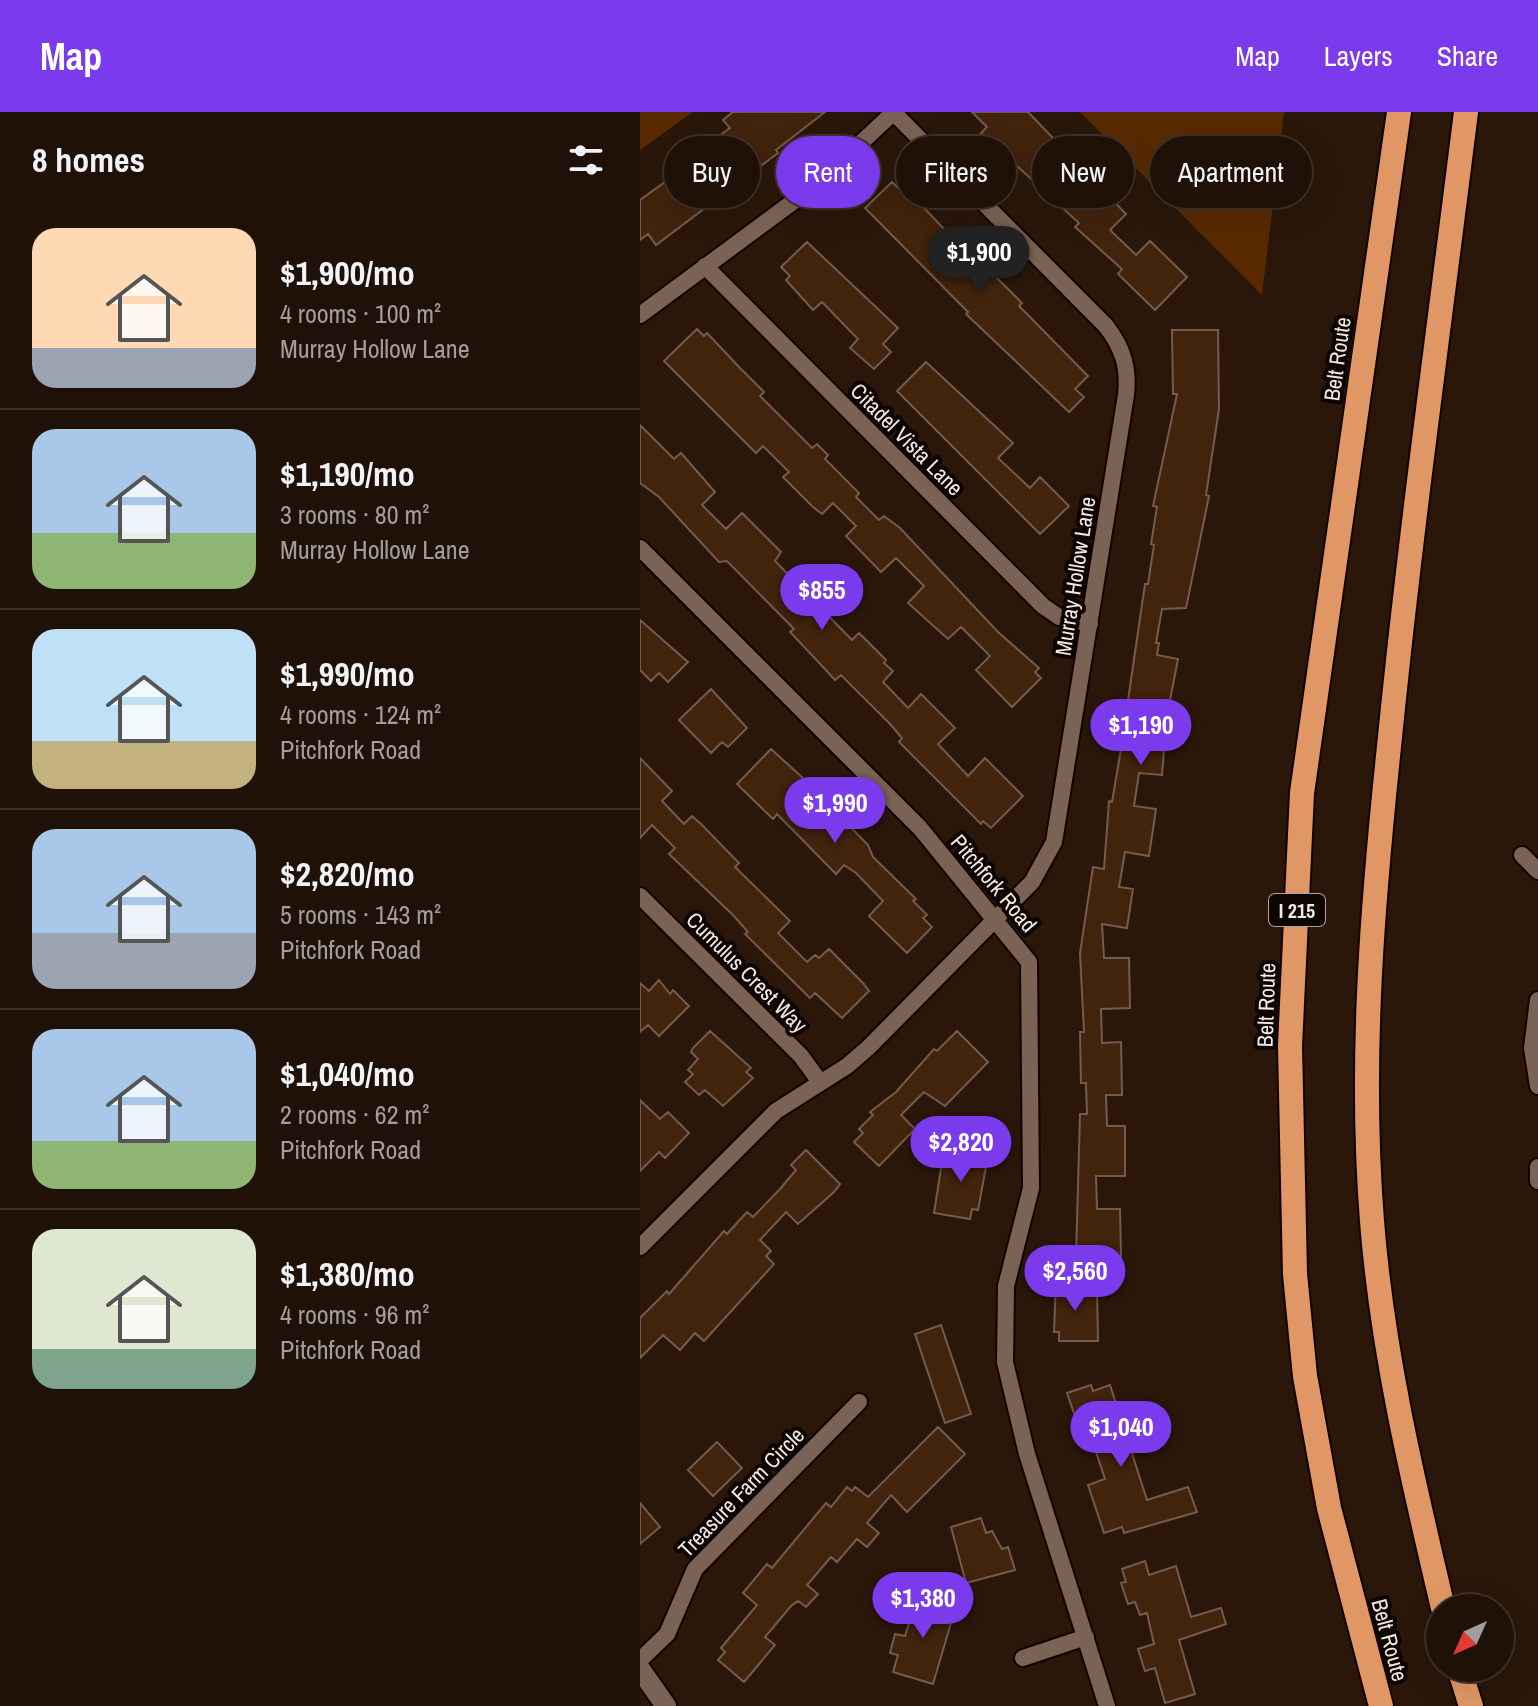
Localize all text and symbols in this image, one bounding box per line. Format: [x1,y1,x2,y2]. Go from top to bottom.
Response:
text: Map [40,31,102,82]
text: Map [1235,37,1280,75]
text: Layers [1324,37,1393,75]
text: Share [1437,37,1498,75]
chip: Buy [664,136,760,208]
chip: Rent [776,136,880,208]
chip: Filters [896,136,1016,208]
chip: New [1032,136,1134,208]
chip: Apartment [1150,136,1312,208]
text: 8 homes [32,137,145,183]
icon: filters [564,138,608,182]
pin: $1,900 [914,226,1044,294]
text: $1,900 [946,234,1012,269]
text: $1,900/mo [280,250,415,296]
icon: home [96,260,192,356]
text: 4 rooms · 100 m² [280,296,441,331]
street label: Belt Route [1316,315,1358,403]
text: Murray Hollow Lane [280,331,470,366]
street label: Citadel Vista Lane [844,376,970,502]
text: $1,190/mo [280,451,415,497]
icon: home [96,461,192,557]
street label: Murray Hollow Lane [1048,494,1102,658]
text: 3 rooms · 80 m² [280,497,429,532]
text: Murray Hollow Lane [280,532,470,567]
pin: $855 [775,564,869,632]
text: $855 [798,572,846,607]
text: $1,990/mo [280,651,415,697]
icon: home [96,661,192,757]
text: 4 rooms · 124 m² [280,697,441,732]
pin: $1,190 [1076,699,1206,767]
text: $1,190 [1108,707,1174,742]
text: Pitchfork Road [280,732,421,767]
pin: $1,990 [770,777,900,845]
text: $1,990 [802,785,868,820]
street label: Pitchfork Road [944,828,1044,938]
text: $2,820/mo [280,851,415,897]
icon: home [96,861,192,957]
road number: I 215 [1269,894,1325,926]
text: 5 rooms · 143 m² [280,897,441,932]
street label: Cumulus Crest Way [680,905,814,1039]
text: Pitchfork Road [280,932,421,967]
street label: Belt Route [1250,962,1282,1048]
text: $1,040/mo [280,1051,415,1097]
icon: home [96,1061,192,1157]
text: 2 rooms · 62 m² [280,1097,429,1132]
pin: $2,820 [896,1116,1026,1184]
text: $2,820 [928,1124,994,1159]
text: Pitchfork Road [280,1132,421,1167]
pin: $2,560 [1010,1245,1140,1313]
text: $1,380/mo [280,1251,415,1297]
text: $2,560 [1042,1253,1108,1288]
icon: home [96,1261,192,1357]
text: 4 rooms · 96 m² [280,1297,429,1332]
text: Pitchfork Road [280,1332,421,1367]
pin: $1,040 [1056,1401,1186,1469]
text: $1,040 [1088,1409,1154,1444]
street label: Treasure Farm Circle [671,1420,811,1564]
pin: $1,380 [858,1572,988,1640]
text: $1,380 [890,1580,956,1615]
north arrow [1426,1594,1514,1682]
map controls [1426,1594,1514,1682]
street label: Belt Route [1365,1595,1415,1685]

